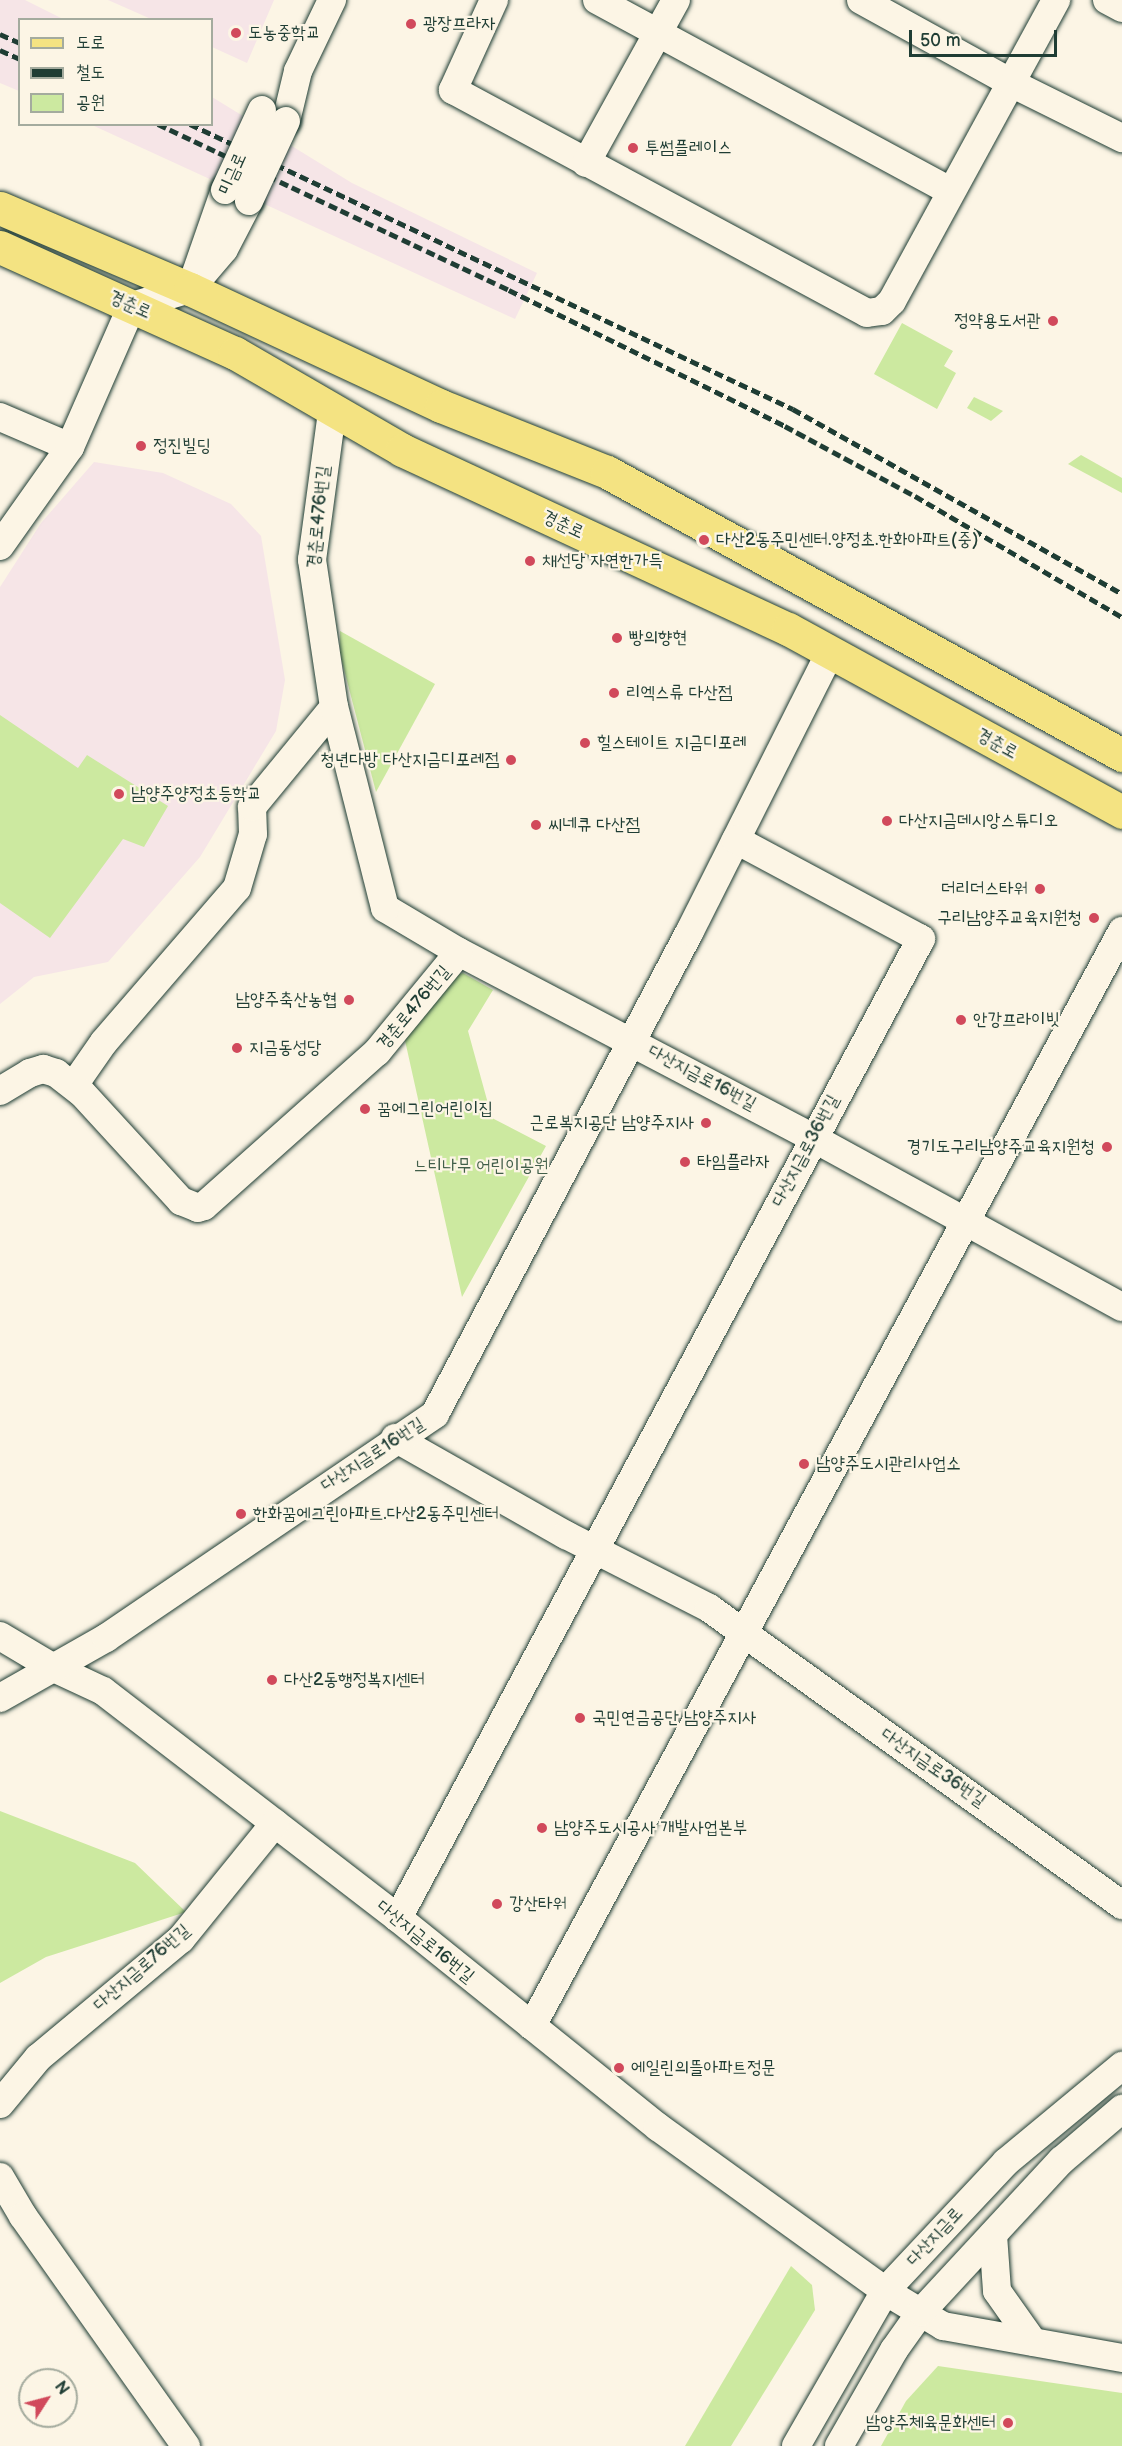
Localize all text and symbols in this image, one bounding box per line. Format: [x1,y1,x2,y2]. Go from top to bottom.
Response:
place label: 광장프라자 [423,13,495,35]
marker: 광장프라자 [404,17,418,31]
legend [18,18,213,126]
scale bar [912,18,1060,56]
place label: 도농중학교 [248,22,320,44]
marker: 도농중학교 [229,26,243,40]
text: 50 m [920,30,961,51]
text: 도로 [76,32,105,53]
text: 철도 [76,62,105,83]
text: 공원 [76,92,105,113]
place label: 투썸플레이스 [645,137,732,159]
marker: 투썸플레이스 [626,141,640,155]
street label: 미금로 [214,150,252,198]
street label: 경춘로 [106,286,154,324]
place label: 정약용도서관 [954,310,1041,332]
marker: 정약용도서관 [1046,314,1060,328]
place label: 정진빌딩 [153,435,211,457]
marker: 정진빌딩 [134,439,148,453]
street label: 경춘로476번길 [303,465,335,569]
street label: 경춘로 [539,506,587,544]
place label: 다산2동주민센터.양정초.한화아파트(중) [716,529,979,551]
marker: 다산2동주민센터.양정초.한화아파트(중) [697,533,711,547]
place label: 채선당 자연한가득 [542,550,663,572]
marker: 채선당 자연한가득 [523,554,537,568]
place label: 빵의향현 [629,627,687,649]
marker: 빵의향현 [610,631,624,645]
place label: 리엑스류 다산점 [626,682,732,704]
marker: 리엑스류 다산점 [607,686,621,700]
street label: 경춘로 [973,724,1021,764]
place label: 힐스테이트 지금디포레 [597,732,747,754]
marker: 힐스테이트 지금디포레 [578,736,592,750]
place label: 청년다방 다산지금디포레점 [320,749,499,771]
marker: 청년다방 다산지금디포레점 [504,753,518,767]
place label: 남양주양정초등학교 [131,783,261,805]
marker: 남양주양정초등학교 [112,787,126,801]
place label: 다산지금데시앙스튜디오 [899,810,1058,832]
place label: 씨네큐 다산점 [548,814,640,836]
marker: 다산지금데시앙스튜디오 [880,814,894,828]
marker: 씨네큐 다산점 [529,818,543,832]
place label: 더리더스타워 [941,878,1028,900]
marker: 더리더스타워 [1033,882,1047,896]
place label: 구리남양주교육지원청 [937,907,1082,929]
marker: 구리남양주교육지원청 [1087,911,1101,925]
street label: 경춘로476번길 [373,962,455,1054]
place label: 남양주축산농협 [236,989,337,1011]
marker: 남양주축산농협 [342,993,356,1007]
place label: 안강프라이빗 [973,1009,1060,1031]
marker: 안강프라이빗 [954,1013,968,1027]
place label: 지금동성당 [249,1037,321,1059]
street label: 다산지금로16번길 [644,1040,760,1116]
marker: 지금동성당 [230,1041,244,1055]
street label: 다산지금로36번길 [767,1091,845,1211]
place label: 꿈에그린어린이집 [377,1098,493,1120]
marker: 꿈에그린어린이집 [358,1102,372,1116]
place label: 근로복지공단 남양주지사 [530,1112,694,1134]
marker: 근로복지공단 남양주지사 [699,1116,713,1130]
place label: 경기도구리남양주교육지원청 [907,1136,1095,1158]
marker: 경기도구리남양주교육지원청 [1100,1140,1114,1154]
place label: 타임플라자 [697,1151,769,1173]
park label: 느티나무 어린이공원 [413,1155,549,1177]
marker: 타임플라자 [678,1155,692,1169]
street label: 다산지금로16번길 [317,1413,429,1497]
place label: 남양주도시관리사업소 [816,1453,961,1475]
marker: 남양주도시관리사업소 [797,1457,811,1471]
place label: 한화꿈에그린아파트.다산2동주민센터 [253,1503,499,1525]
marker: 한화꿈에그린아파트.다산2동주민센터 [234,1507,248,1521]
place label: 다산2동행정복지센터 [284,1669,425,1691]
marker: 다산2동행정복지센터 [265,1673,279,1687]
place label: 국민연금공단 남양주지사 [592,1707,756,1729]
marker: 국민연금공단 남양주지사 [573,1711,587,1725]
street label: 다산지금로36번길 [876,1724,990,1812]
place label: 남양주도시공사 개발사업본부 [554,1817,747,1839]
marker: 남양주도시공사 개발사업본부 [535,1821,549,1835]
place label: 강산타워 [509,1893,567,1915]
street label: 다산지금로16번길 [372,1896,478,1988]
marker: 강산타워 [490,1897,504,1911]
street label: 다산지금로76번길 [89,1920,195,2016]
place label: 에일린의뜰아파트정문 [631,2057,776,2079]
marker: 에일린의뜰아파트정문 [612,2061,626,2075]
street label: 다산지금로 [902,2203,968,2271]
north arrow [18,2368,78,2428]
text: N [50,2378,73,2399]
place label: 남양주체육문화센터 [866,2412,996,2434]
marker: 남양주체육문화센터 [1001,2416,1015,2430]

